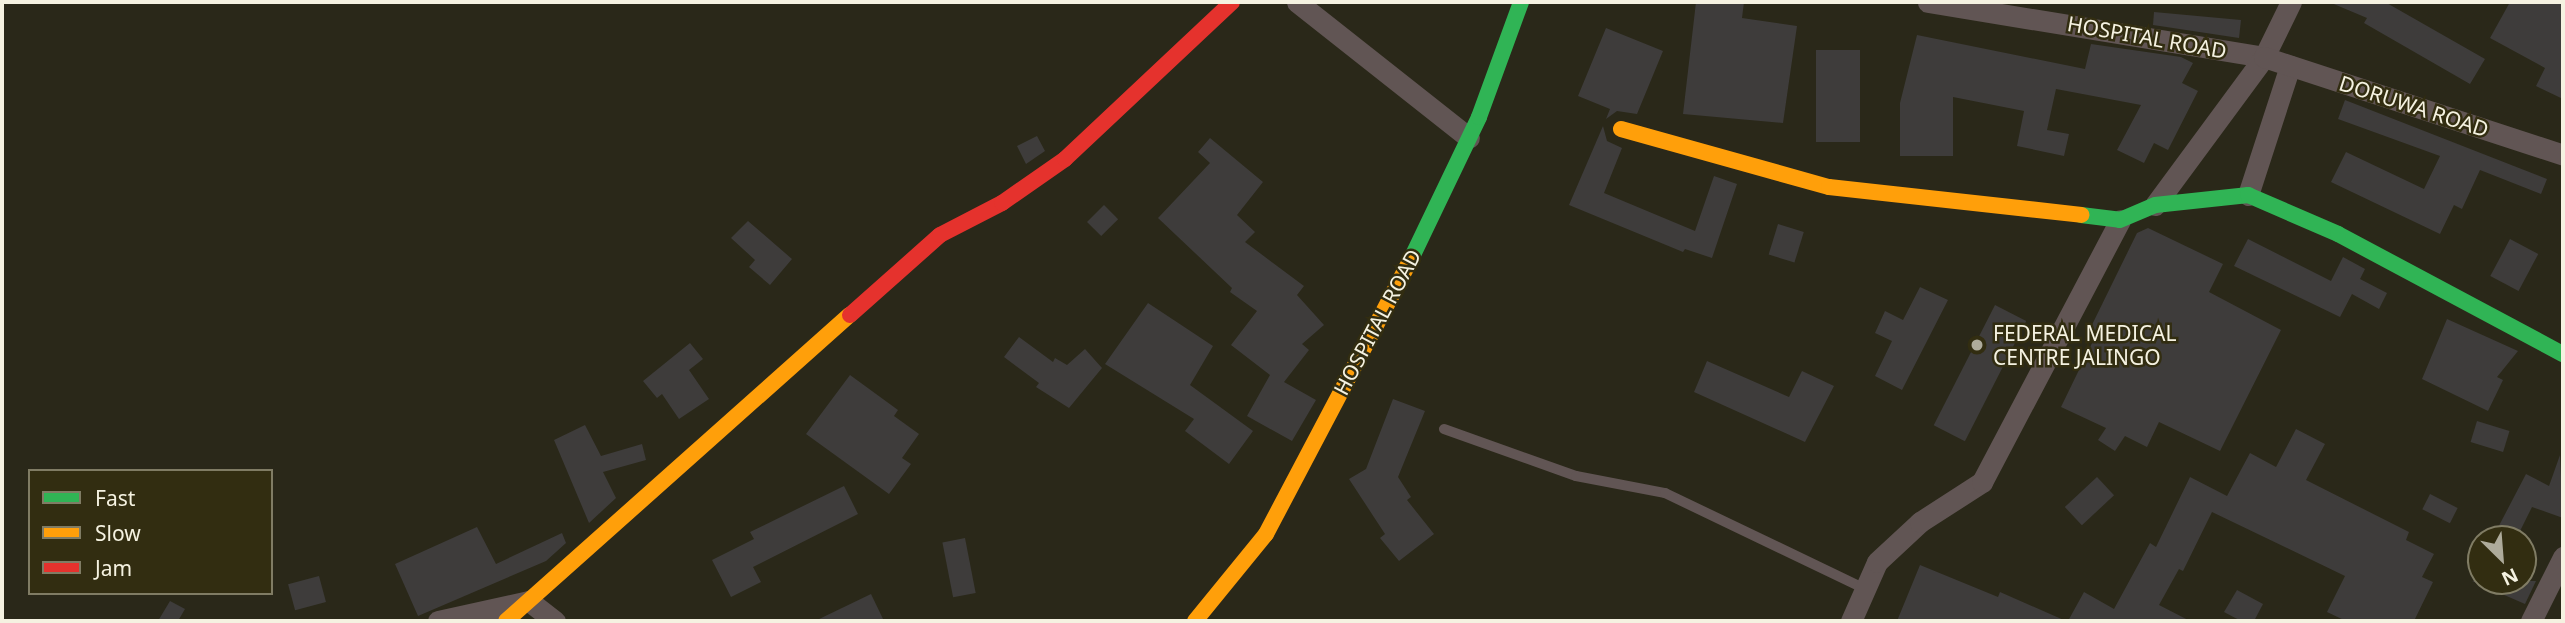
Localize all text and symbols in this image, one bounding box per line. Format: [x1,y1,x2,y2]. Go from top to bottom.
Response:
street label: HOSPITAL ROAD [2065,11,2229,63]
street label: DORUWA ROAD [2336,70,2492,142]
street label: HOSPITAL ROAD [1328,245,1426,399]
place label: FEDERAL MEDICAL CENTRE JALINGO [1993,320,2176,370]
marker: FEDERAL MEDICAL CENTRE JALINGO [1967,335,1987,355]
legend [28,469,273,595]
text: Fast [95,484,135,512]
text: Slow [95,519,141,547]
north arrow [2467,525,2537,595]
text: Jam [95,554,132,582]
text: N [2498,562,2523,592]

